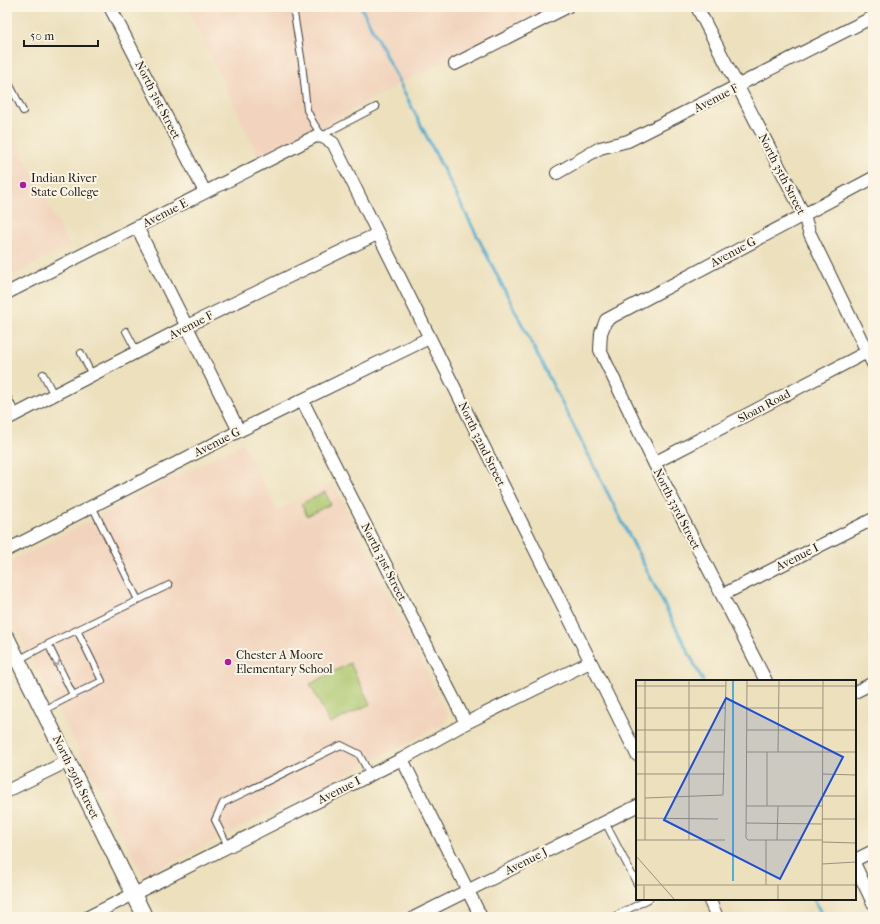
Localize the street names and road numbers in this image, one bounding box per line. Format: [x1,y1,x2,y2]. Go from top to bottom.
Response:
street label: North 31st Street [132,59,184,142]
street label: Avenue F [691,81,741,116]
street label: North 35th Street [756,131,809,217]
street label: Avenue E [139,196,190,231]
street label: Avenue G [707,234,759,270]
street label: Avenue F [166,308,216,343]
street label: Sloan Road [735,386,793,426]
street label: North 32nd Street [455,399,509,489]
street label: Avenue G [191,424,243,460]
street label: North 33rd Street [651,466,704,553]
street label: North 31st Street [358,521,410,604]
street label: Avenue I [772,540,821,574]
street label: North 29th Street [50,733,103,822]
street label: Avenue I [314,773,363,807]
street label: Avenue J [502,844,550,878]

